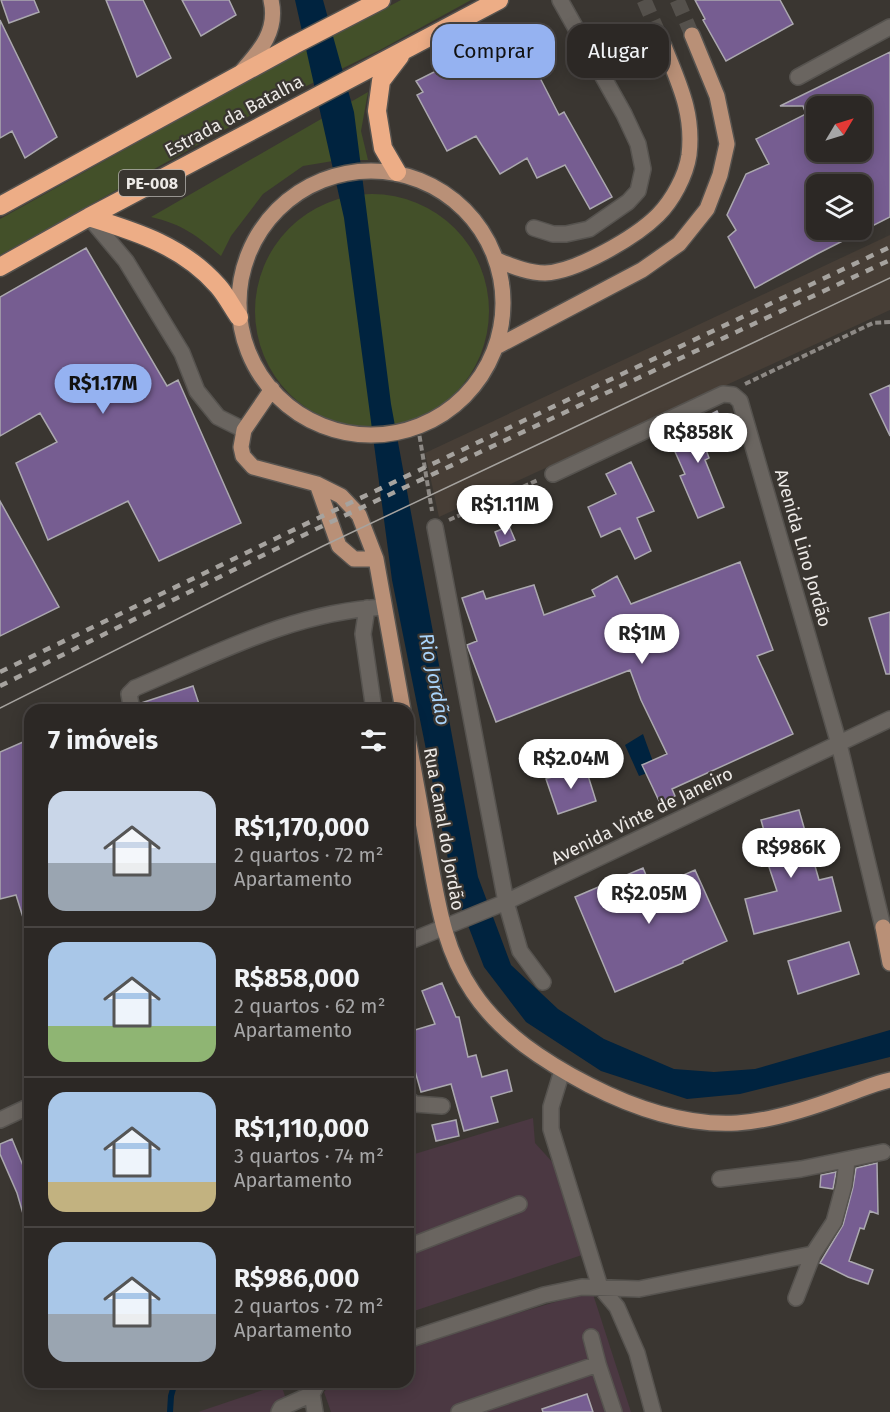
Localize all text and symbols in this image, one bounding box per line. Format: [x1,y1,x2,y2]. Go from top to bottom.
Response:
chip: Comprar [432,24,555,78]
chip: Alugar [567,24,669,78]
street label: Estrada da Batalha [161,70,307,162]
north arrow [806,96,872,162]
map controls [806,96,872,240]
road number: PE-008 [119,170,185,196]
button: layers [806,174,872,240]
pin: R$1.17M [48,364,158,415]
text: R$1.17M [69,371,137,395]
pin: R$858K [649,413,747,464]
text: R$858K [663,420,733,444]
street label: Avenida Lino Jordão [770,467,836,629]
pin: R$1.11M [450,485,560,536]
text: R$1.11M [471,492,539,516]
pin: R$1M [606,614,678,665]
text: R$1M [618,621,666,645]
water label: Rio Jordão [414,631,456,727]
icon: filters [357,724,390,757]
text: 7 imóveis [48,725,158,756]
pin: R$2.04M [516,739,626,790]
street label: Rua Canal do Jordão [419,746,469,912]
text: R$2.04M [533,746,609,770]
street label: Avenida Vinte de Janeiro [548,762,736,870]
text: R$1,170,000 [234,812,370,843]
icon: home [96,815,168,887]
pin: R$986K [742,828,840,879]
text: R$986K [756,835,826,859]
text: 2 quartos · 72 m² [234,843,384,867]
text: Apartamento [234,867,352,891]
pin: R$2.05M [594,874,704,925]
text: R$2.05M [611,881,687,905]
text: R$858,000 [234,963,360,994]
icon: home [96,966,168,1038]
text: 2 quartos · 62 m² [234,994,385,1018]
text: Apartamento [234,1018,352,1042]
text: R$1,110,000 [234,1113,369,1144]
icon: home [96,1116,168,1188]
text: 3 quartos · 74 m² [234,1144,384,1168]
text: Apartamento [234,1168,352,1192]
text: R$986,000 [234,1263,360,1294]
icon: home [96,1266,168,1338]
text: 2 quartos · 72 m² [234,1294,384,1318]
text: Apartamento [234,1318,352,1342]

